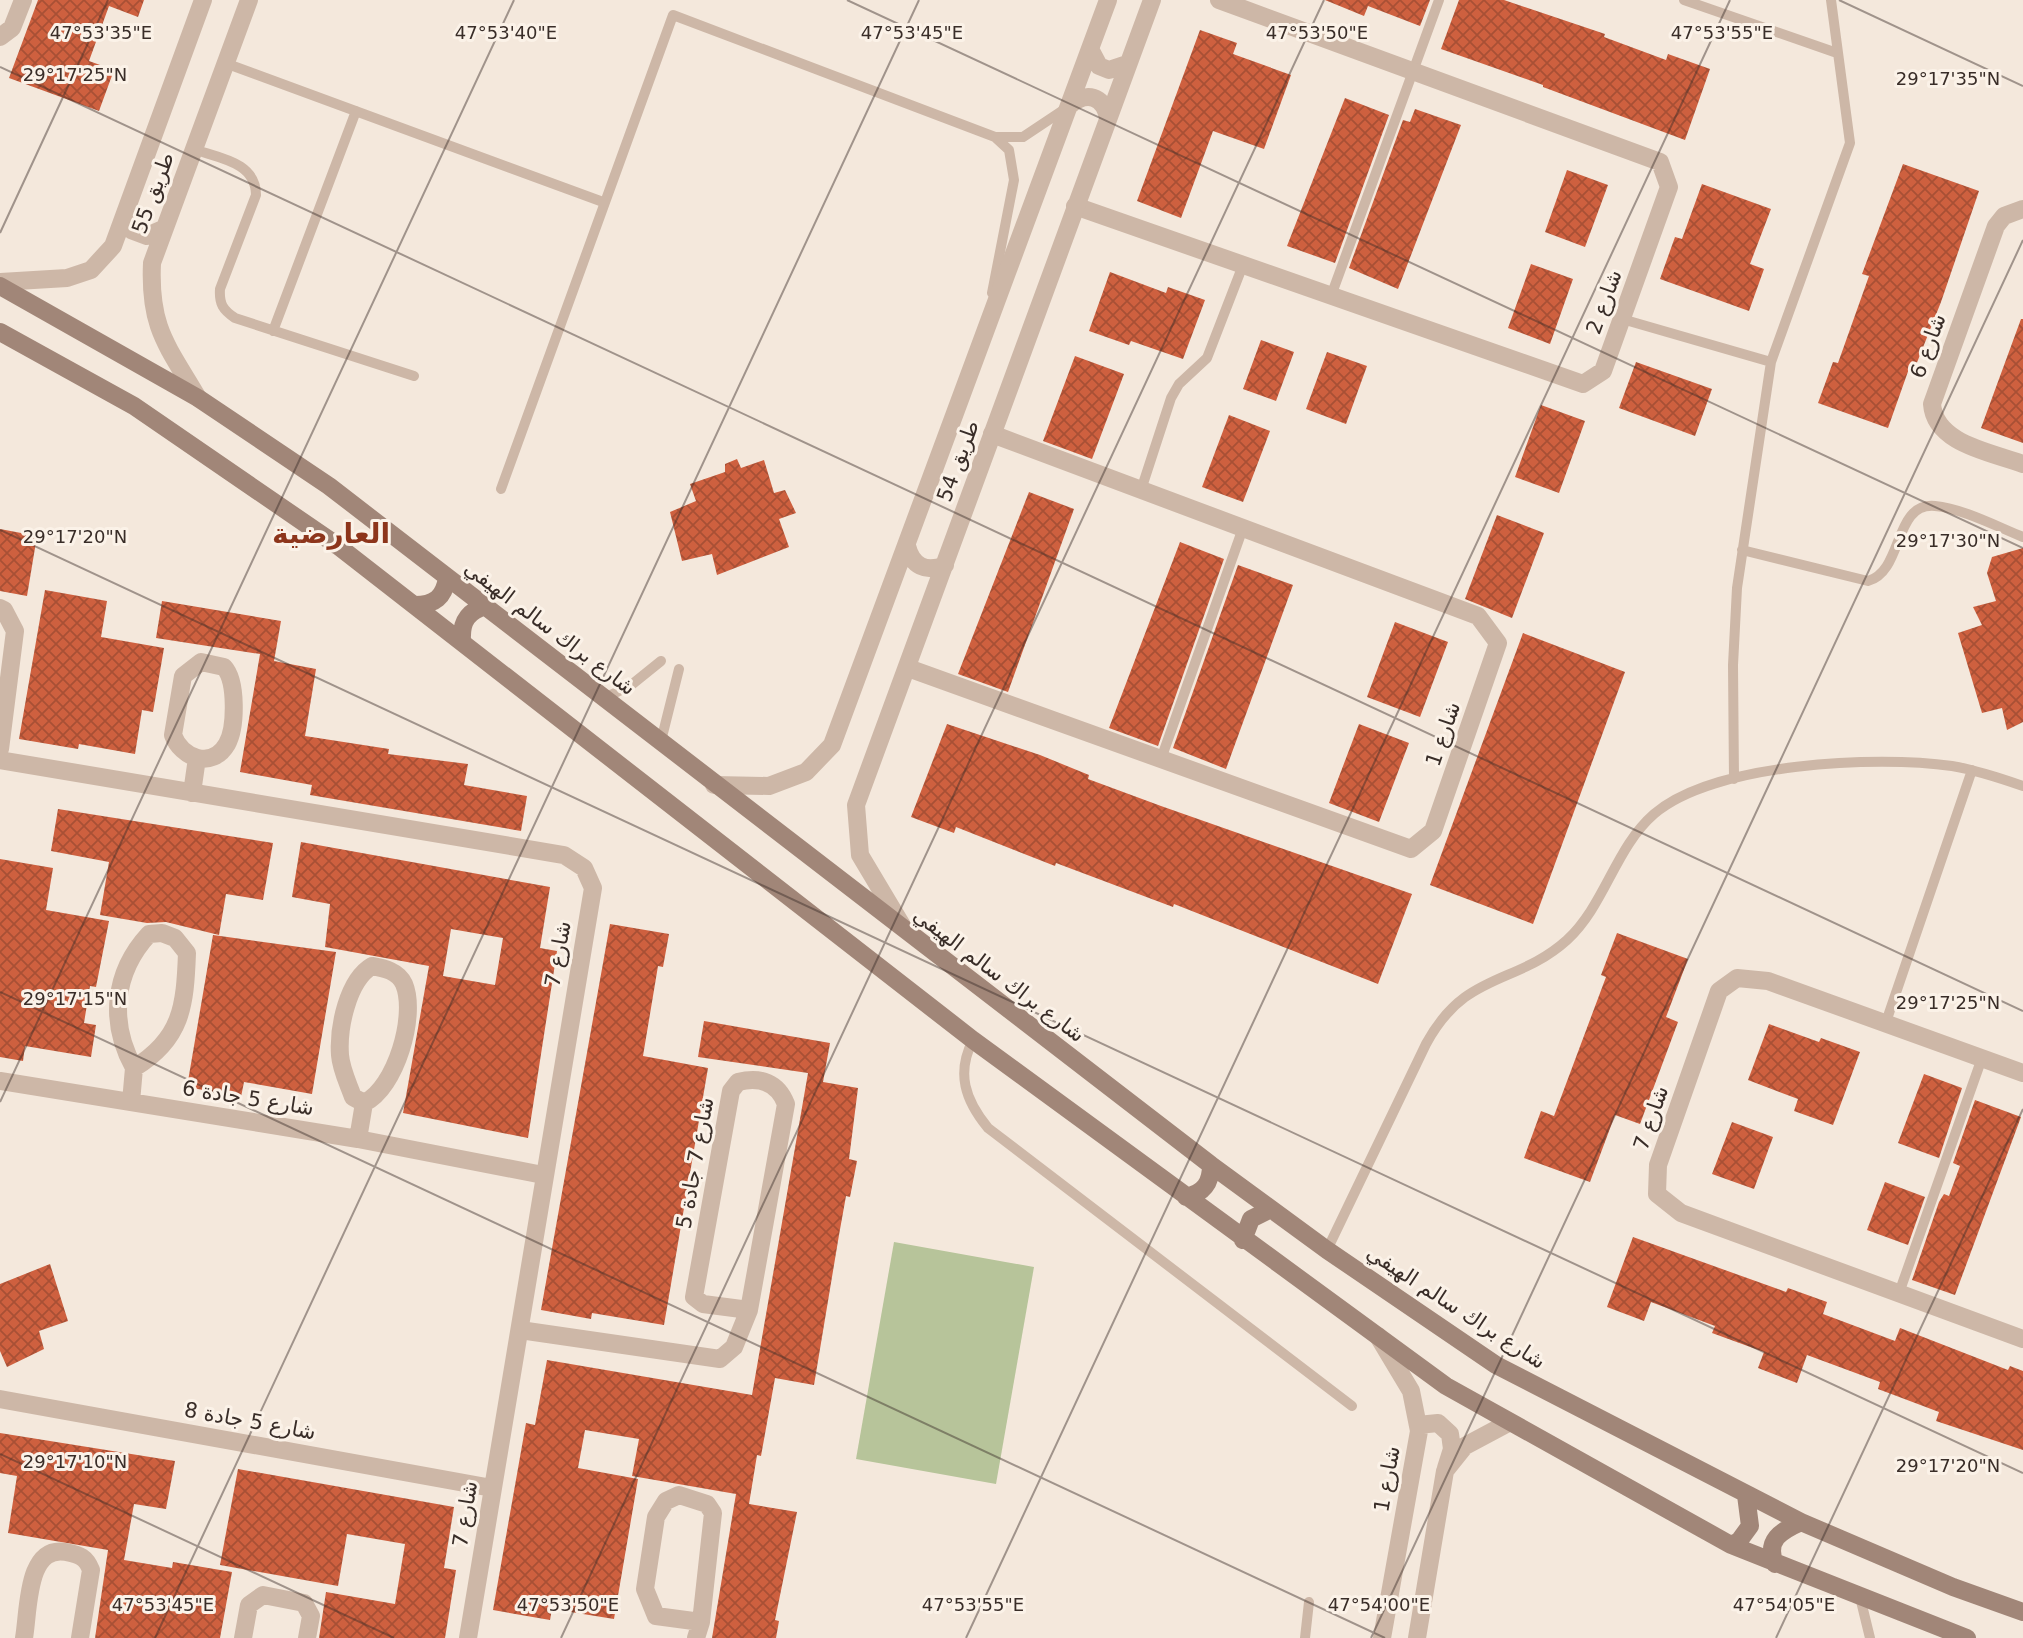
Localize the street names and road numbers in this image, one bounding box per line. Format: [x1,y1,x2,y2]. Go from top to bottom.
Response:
street label: طريق 55 [127,149,179,237]
street label: شارع 2 [1581,267,1627,337]
street label: شارع 6 [1905,311,1951,381]
street label: طريق 54 [932,417,984,505]
street label: شارع براك سالم الهيفي [459,556,640,701]
street label: شارع 1 [1421,699,1465,769]
street label: شارع براك سالم الهيفي [908,903,1089,1048]
street label: شارع 7 [540,919,576,989]
street label: شارع 5 جادة 6 [180,1076,316,1120]
street label: شارع 7 [1629,1083,1673,1153]
street label: شارع 7 جادة 5 [672,1095,718,1231]
street label: شارع براك سالم الهيفي [1362,1240,1550,1375]
street label: شارع 5 جادة 8 [182,1398,318,1444]
street label: شارع 1 [1369,1444,1405,1514]
street label: شارع 7 [448,1479,482,1549]

